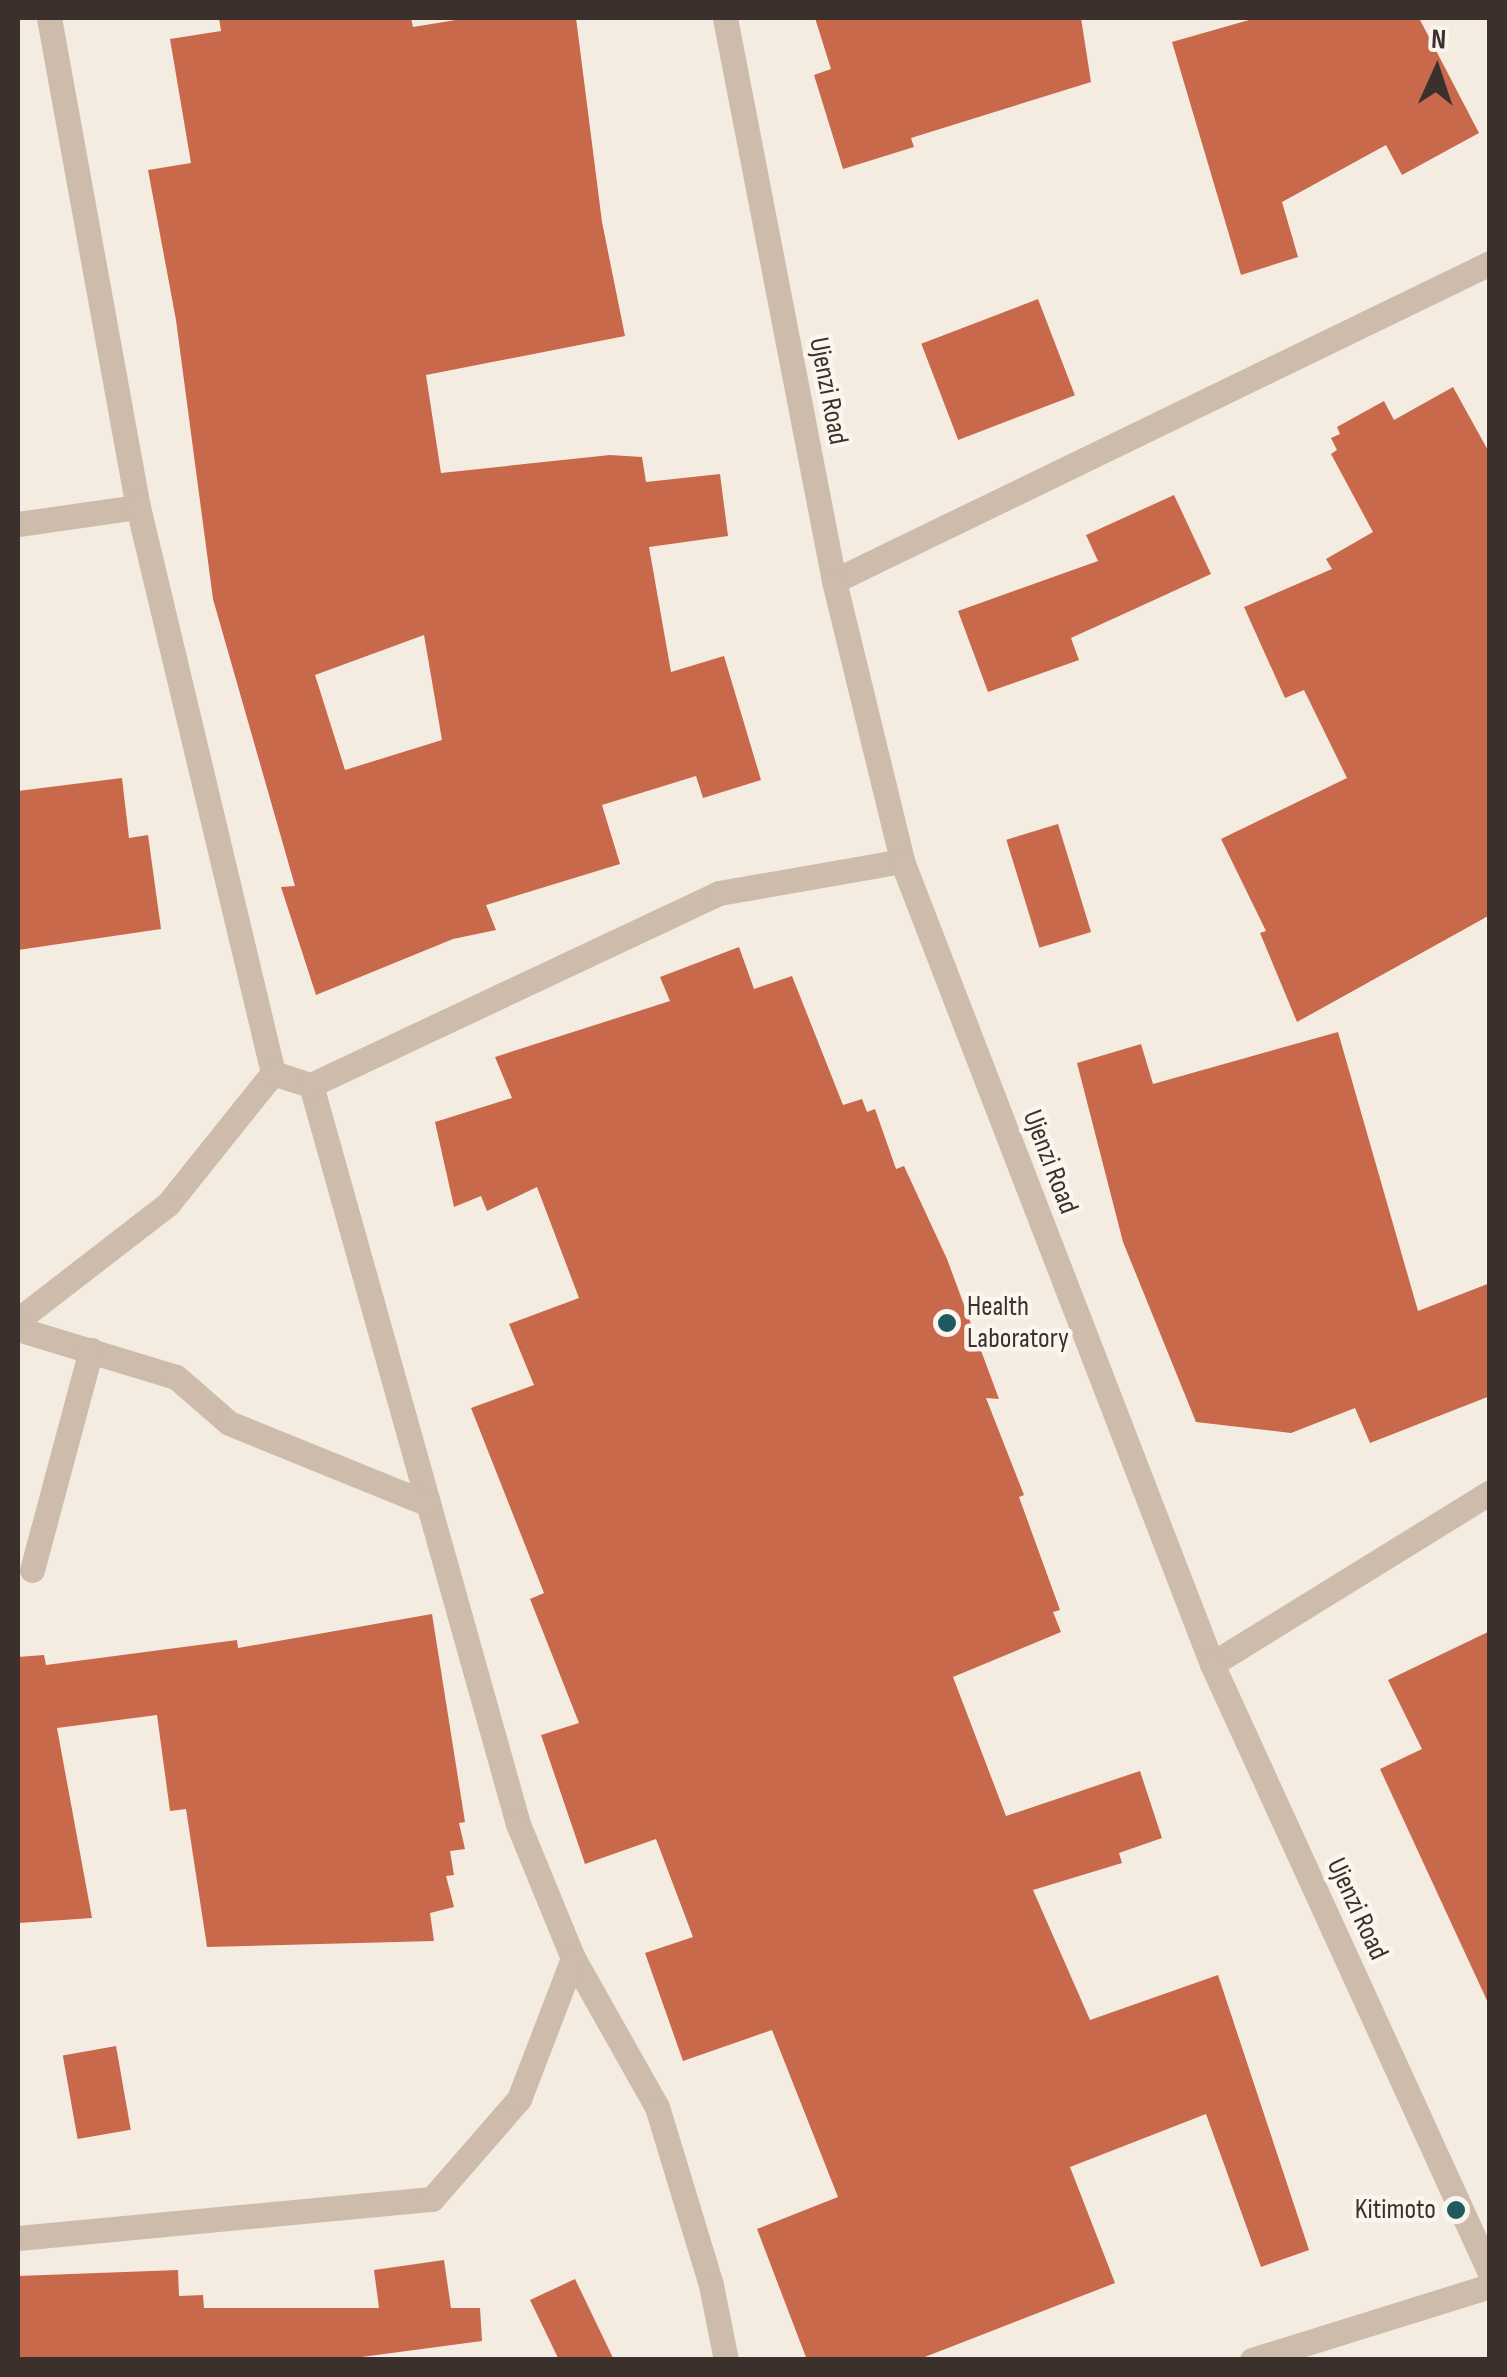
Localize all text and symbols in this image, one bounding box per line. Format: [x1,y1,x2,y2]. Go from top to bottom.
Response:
north arrow [1387,20,1487,120]
text: N [1430,23,1447,56]
street label: Ujenzi Road [801,335,855,447]
street label: Ujenzi Road [1015,1105,1085,1219]
place label: Health Laboratory [967,1290,1069,1356]
marker: Health Laboratory [936,1312,958,1334]
street label: Ujenzi Road [1319,1853,1395,1965]
place label: Kitimoto [1355,2193,1436,2227]
marker: Kitimoto [1445,2199,1467,2221]

